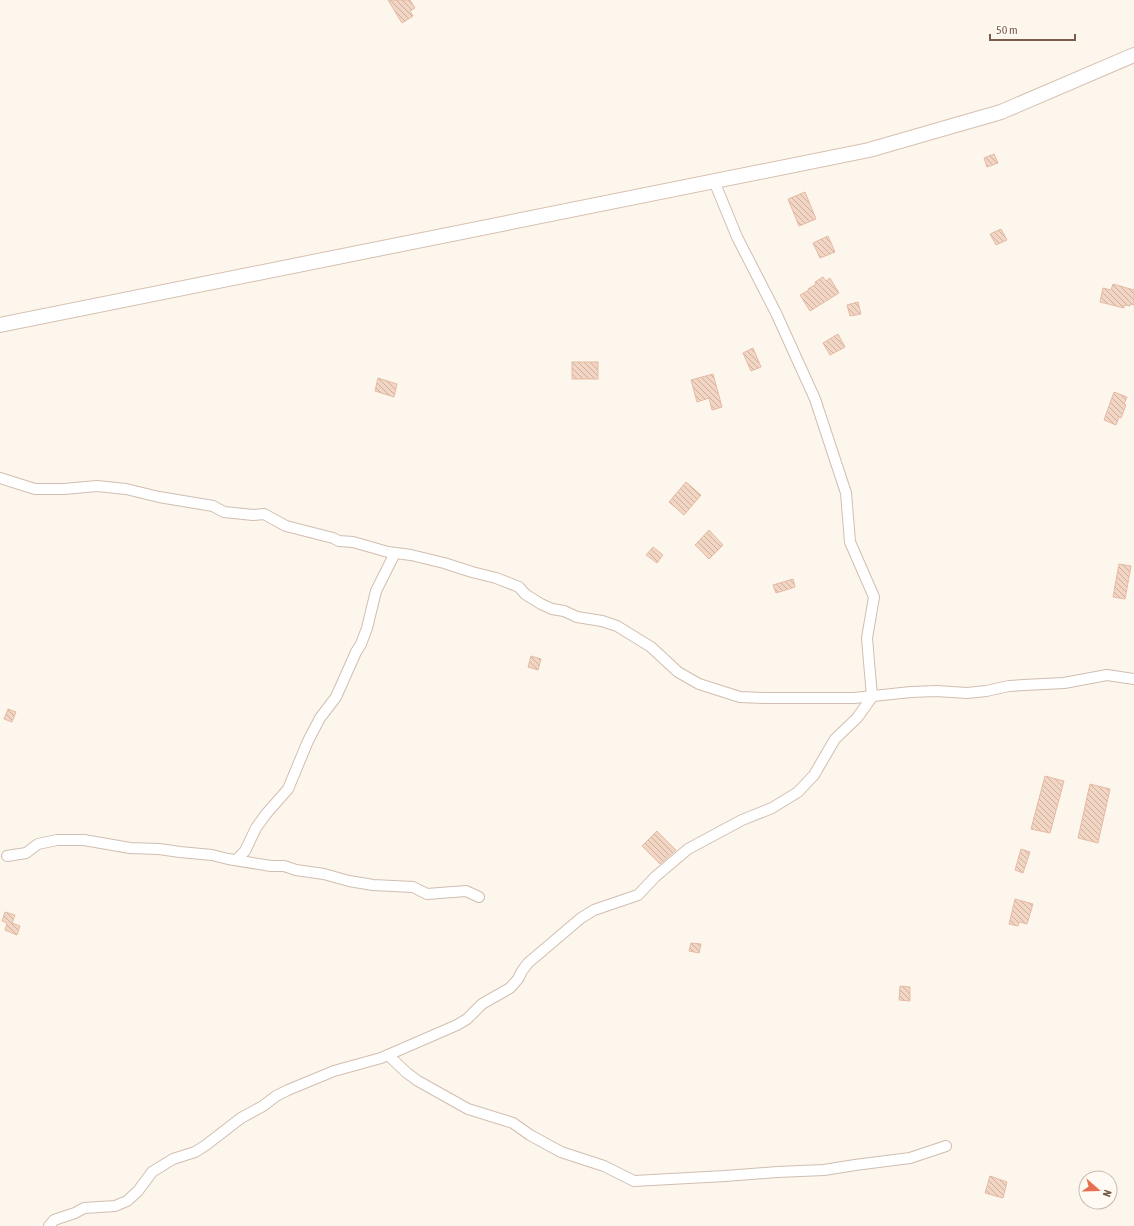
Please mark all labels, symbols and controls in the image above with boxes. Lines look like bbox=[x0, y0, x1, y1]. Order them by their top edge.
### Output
scale bar bbox=[990, 16, 1075, 42]
text: 50 m bbox=[996, 23, 1018, 37]
north arrow bbox=[1078, 1170, 1118, 1210]
text: N bbox=[1101, 1188, 1114, 1199]

